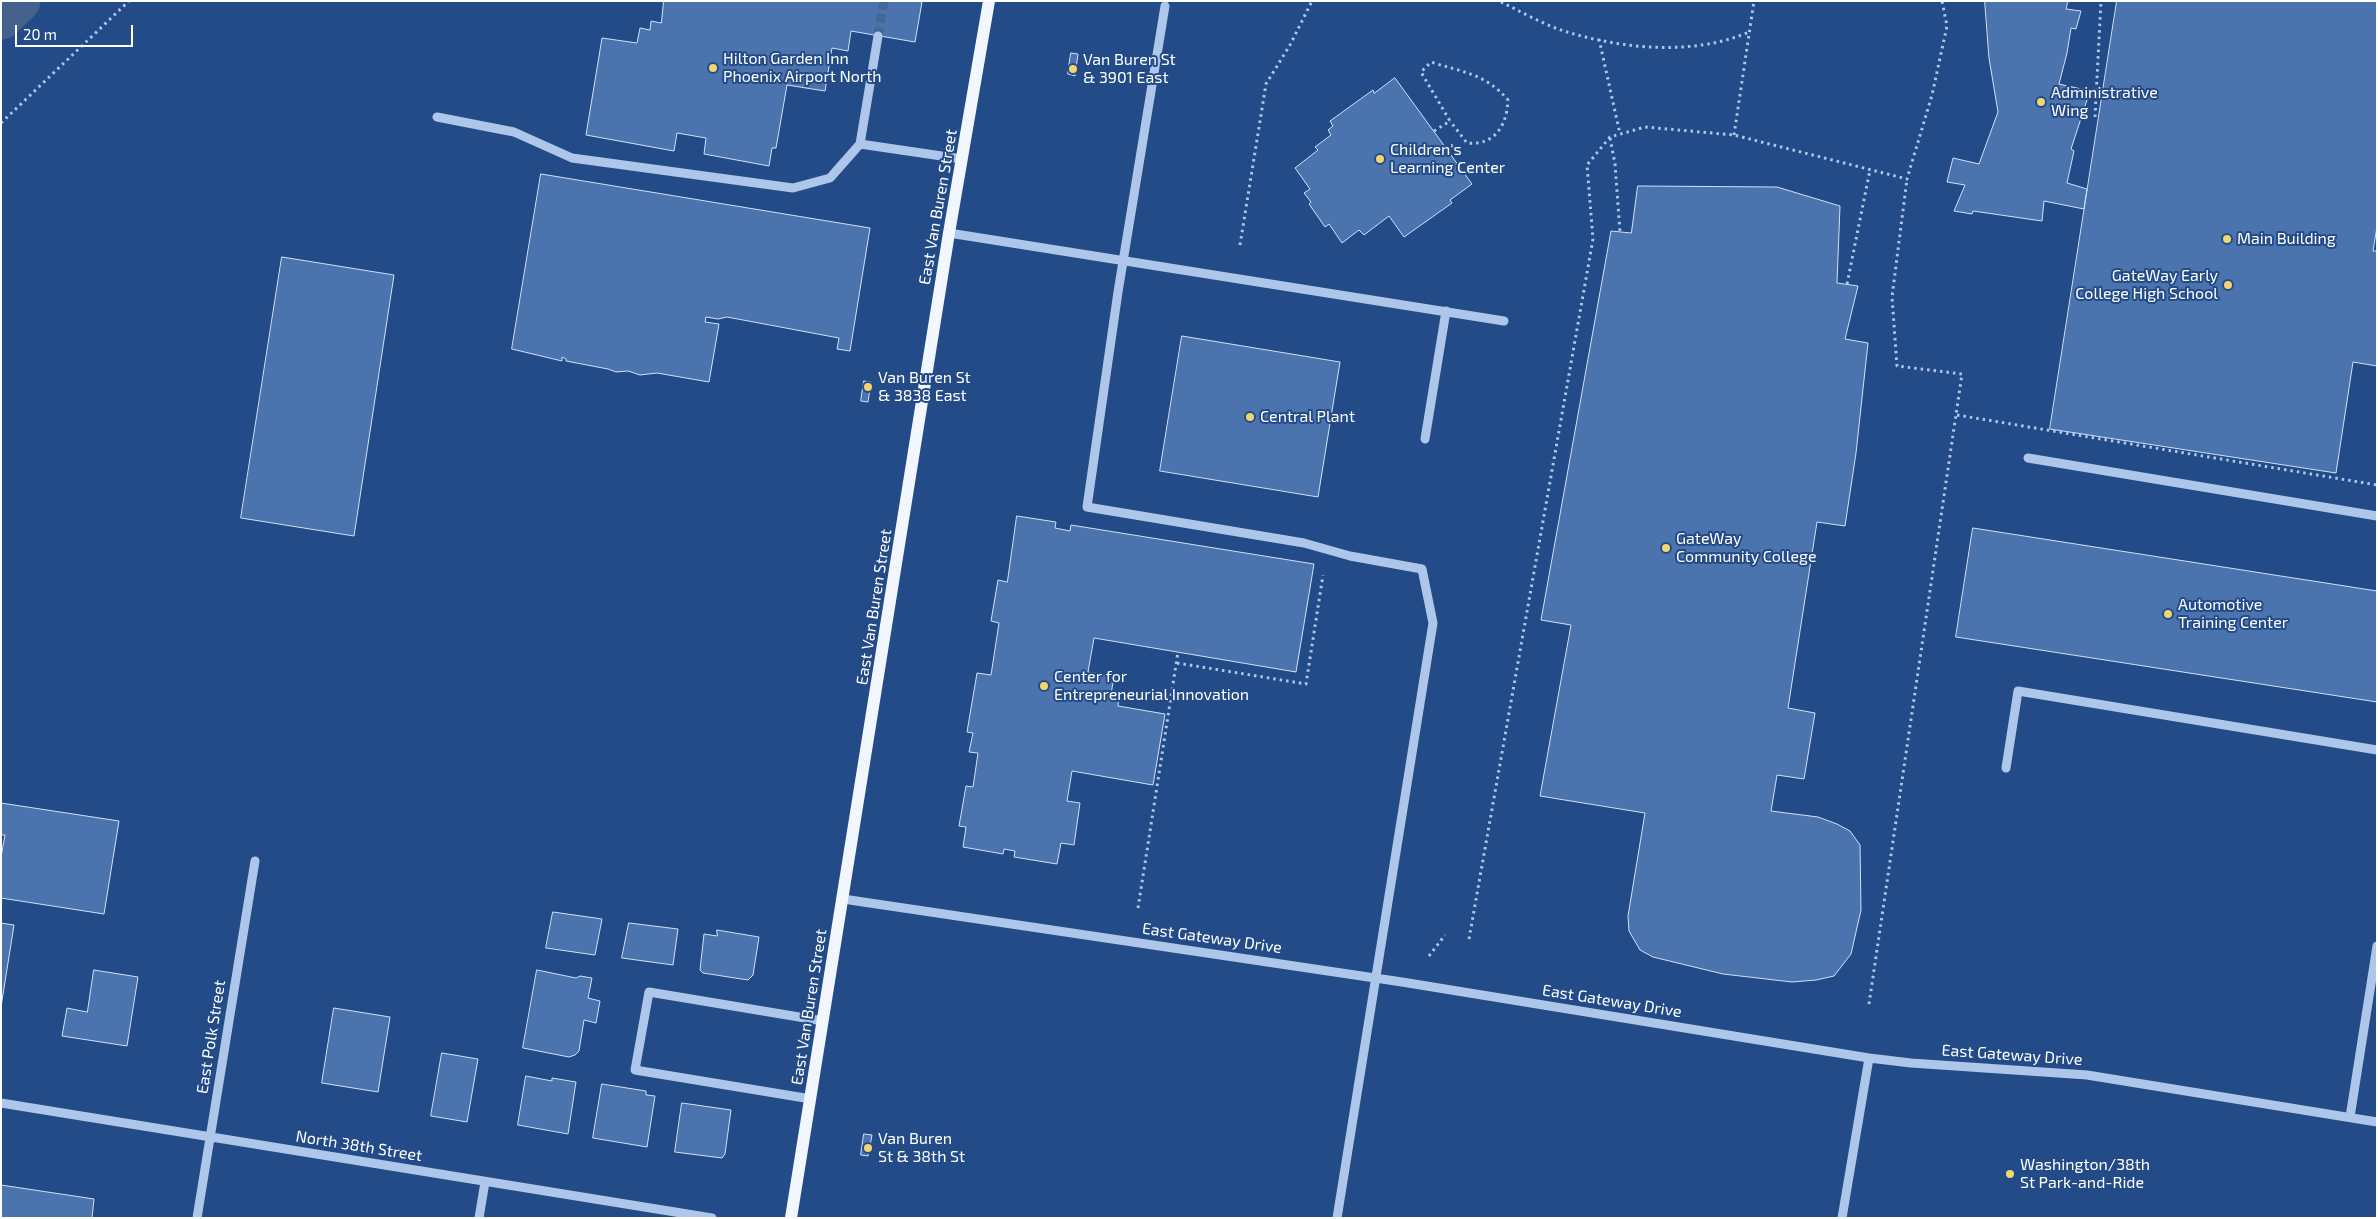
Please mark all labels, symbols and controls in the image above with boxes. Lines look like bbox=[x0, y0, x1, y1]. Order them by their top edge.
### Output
scale bar bbox=[18, 15, 135, 47]
text: 20 m bbox=[23, 25, 57, 43]
place label: Hilton Garden Inn Phoenix Airport North bbox=[723, 49, 882, 87]
place label: Van Buren St & 3901 East bbox=[1083, 50, 1176, 88]
marker: Hilton Garden Inn Phoenix Airport North bbox=[707, 62, 719, 74]
marker: Van Buren St & 3901 East bbox=[1067, 63, 1079, 75]
place label: Administrative Wing bbox=[2051, 83, 2158, 121]
marker: Administrative Wing bbox=[2035, 96, 2047, 108]
street label: East Van Buren Street bbox=[915, 128, 961, 286]
place label: Children's Learning Center bbox=[1390, 140, 1505, 178]
marker: Children's Learning Center bbox=[1374, 153, 1386, 165]
place label: Main Building bbox=[2237, 229, 2336, 249]
marker: Main Building bbox=[2221, 233, 2233, 245]
place label: GateWay Early College High School bbox=[2075, 266, 2218, 304]
marker: GateWay Early College High School bbox=[2222, 279, 2234, 291]
place label: Van Buren St & 3838 East bbox=[878, 368, 971, 406]
marker: Van Buren St & 3838 East bbox=[862, 381, 874, 393]
place label: Central Plant bbox=[1260, 407, 1355, 427]
marker: Central Plant bbox=[1244, 411, 1256, 423]
street label: East Van Buren Street bbox=[852, 528, 896, 686]
place label: GateWay Community College bbox=[1676, 529, 1817, 567]
marker: GateWay Community College bbox=[1660, 542, 1672, 554]
place label: Automotive Training Center bbox=[2178, 595, 2288, 633]
marker: Automotive Training Center bbox=[2162, 608, 2174, 620]
place label: Center for Entrepreneurial Innovation bbox=[1054, 667, 1249, 705]
marker: Center for Entrepreneurial Innovation bbox=[1038, 680, 1050, 692]
street label: East Gateway Drive bbox=[1141, 919, 1283, 957]
street label: East Van Buren Street bbox=[787, 928, 831, 1086]
street label: East Polk Street bbox=[193, 979, 229, 1095]
street label: East Gateway Drive bbox=[1541, 980, 1683, 1022]
street label: East Gateway Drive bbox=[1941, 1041, 2083, 1069]
street label: North 38th Street bbox=[294, 1127, 424, 1165]
place label: Van Buren St & 38th St bbox=[878, 1129, 965, 1167]
marker: Van Buren St & 38th St bbox=[862, 1142, 874, 1154]
place label: Washington/38th St Park-and-Ride bbox=[2020, 1155, 2150, 1193]
marker: Washington/38th St Park-and-Ride bbox=[2004, 1168, 2016, 1180]

